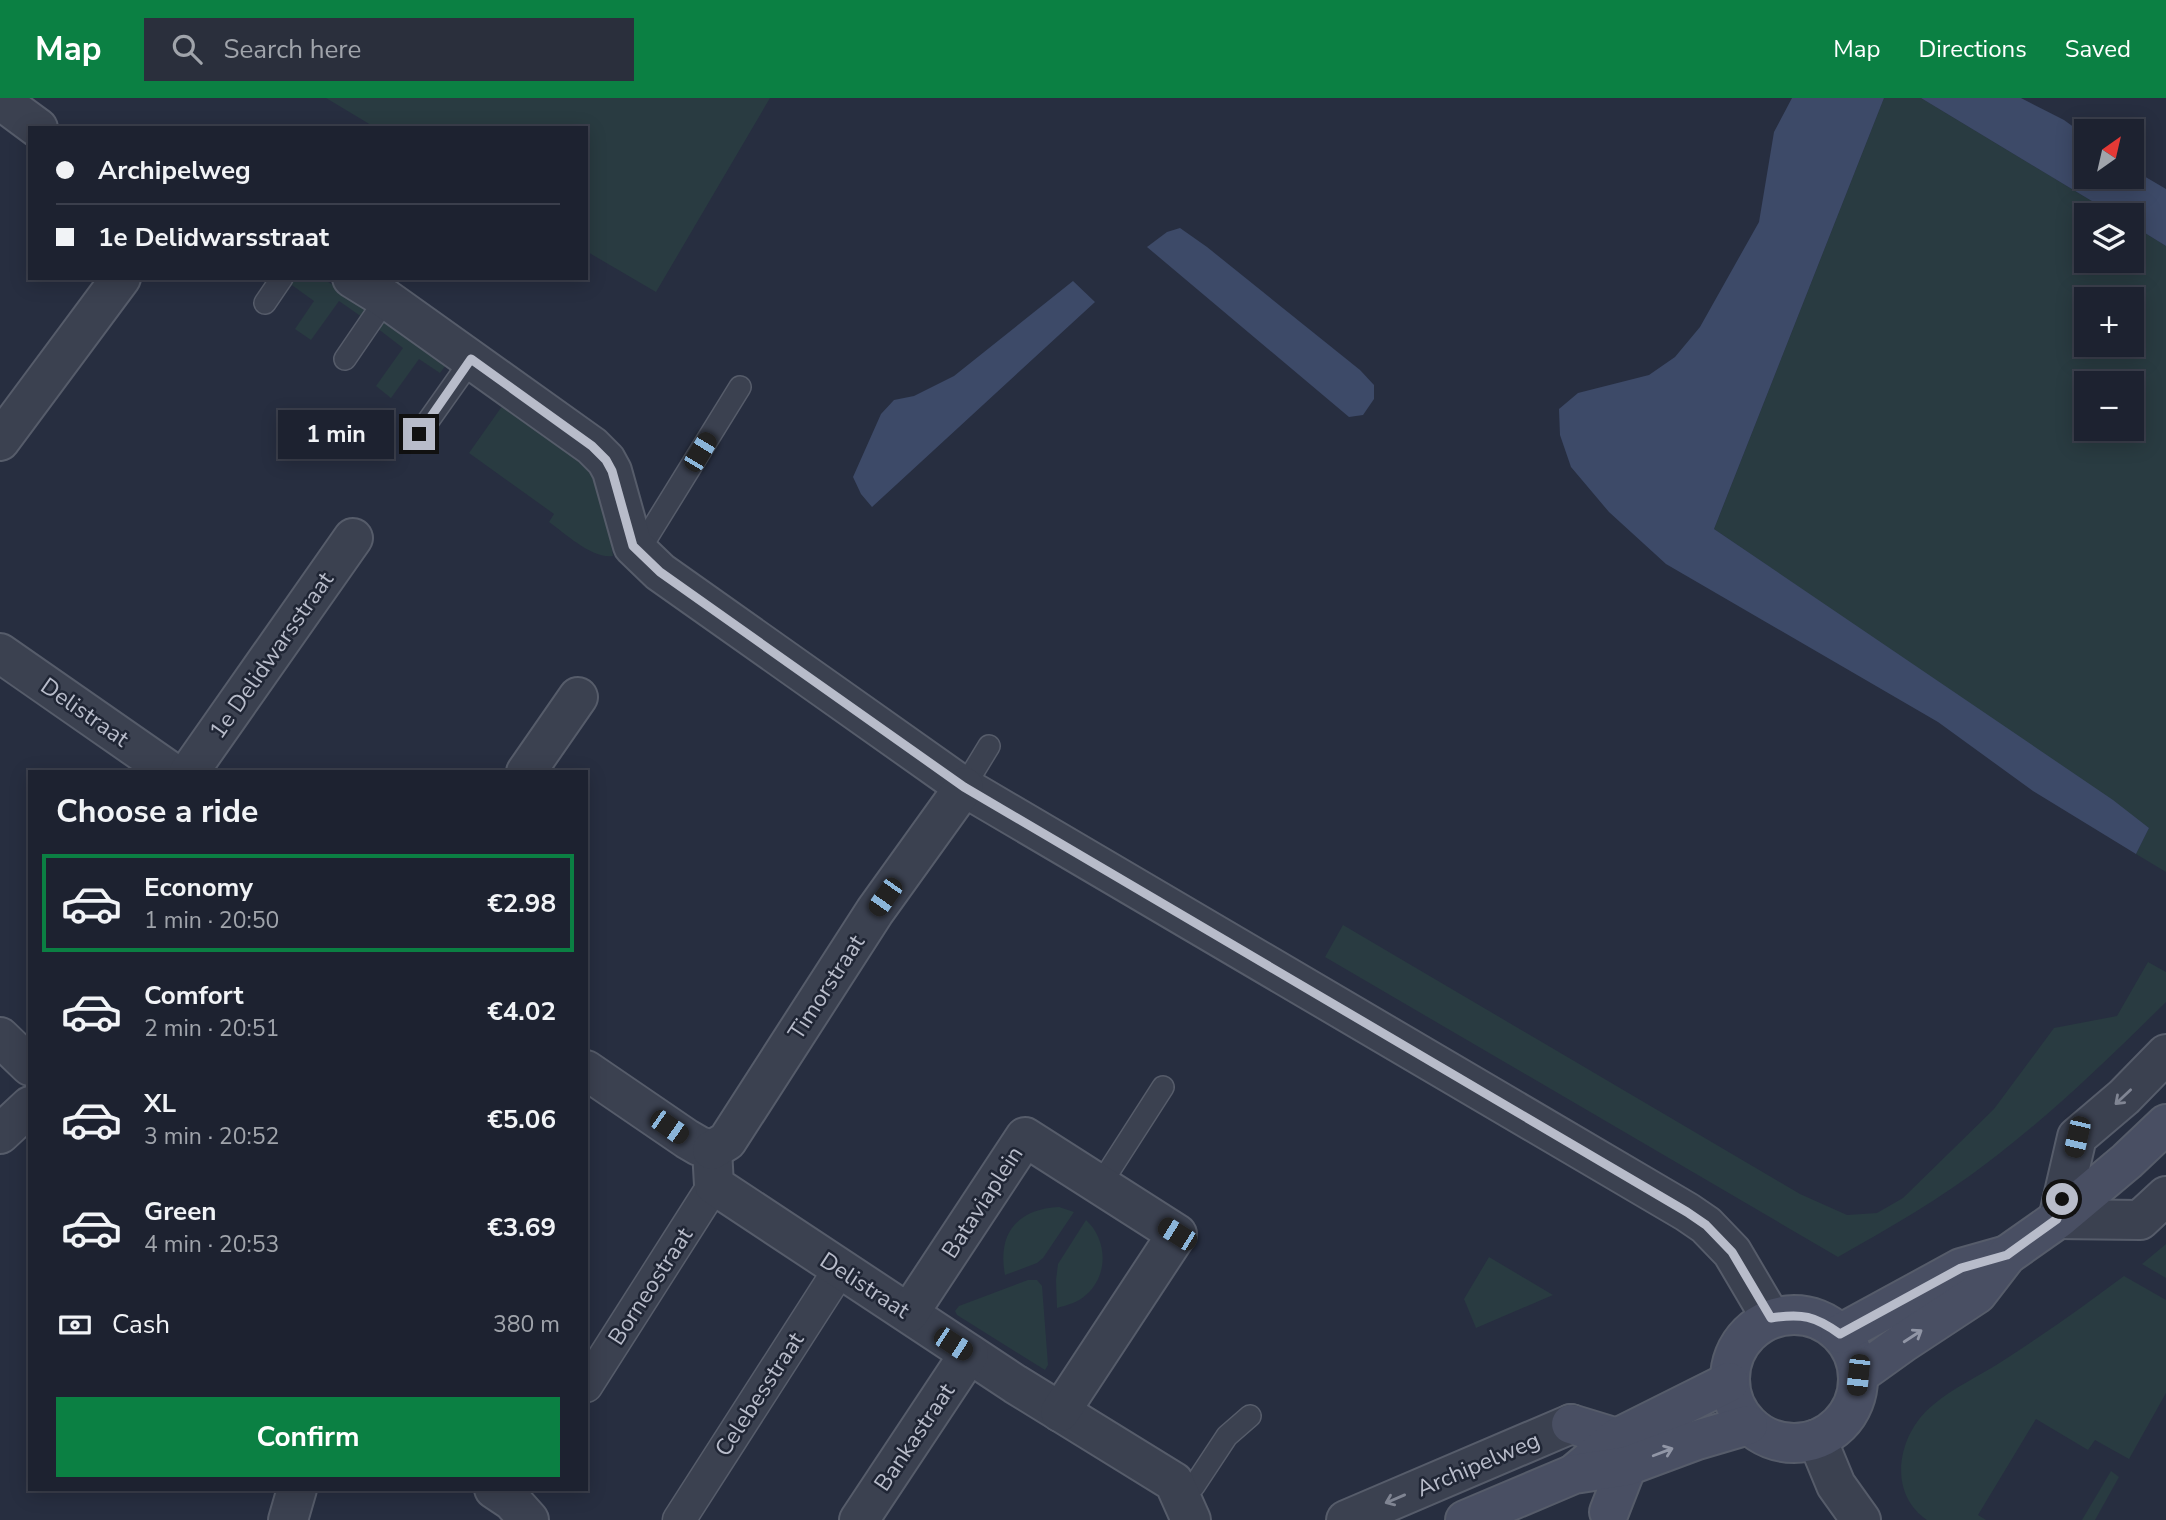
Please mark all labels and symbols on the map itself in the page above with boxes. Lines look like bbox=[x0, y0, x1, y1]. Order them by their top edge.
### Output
north arrow bbox=[2074, 119, 2144, 189]
callout: 1 min bbox=[279, 410, 394, 458]
route end bbox=[403, 418, 435, 450]
car bbox=[681, 429, 720, 475]
street label: 1e Delidwarsstraat bbox=[202, 565, 341, 745]
street label: Delistraat bbox=[34, 671, 136, 755]
car bbox=[865, 874, 906, 920]
street label: Timorstraat bbox=[781, 928, 872, 1046]
one-way arrow bbox=[2114, 1089, 2132, 1105]
car bbox=[646, 1106, 693, 1148]
car bbox=[2063, 1114, 2092, 1160]
street label: Bataviaplein bbox=[935, 1140, 1030, 1264]
route start bbox=[2046, 1183, 2078, 1215]
car bbox=[1154, 1214, 1201, 1254]
street label: Borneostraat bbox=[601, 1221, 700, 1351]
street label: Delistraat bbox=[814, 1245, 916, 1326]
car bbox=[930, 1324, 977, 1364]
street label: Celebesstraat bbox=[708, 1325, 812, 1462]
one-way arrow bbox=[1903, 1328, 1923, 1342]
car bbox=[1846, 1353, 1871, 1397]
street label: Bankastraat bbox=[867, 1376, 962, 1497]
street label: Archipelweg bbox=[1412, 1425, 1545, 1504]
one-way arrow bbox=[1652, 1445, 1674, 1458]
one-way arrow bbox=[1385, 1493, 1406, 1506]

